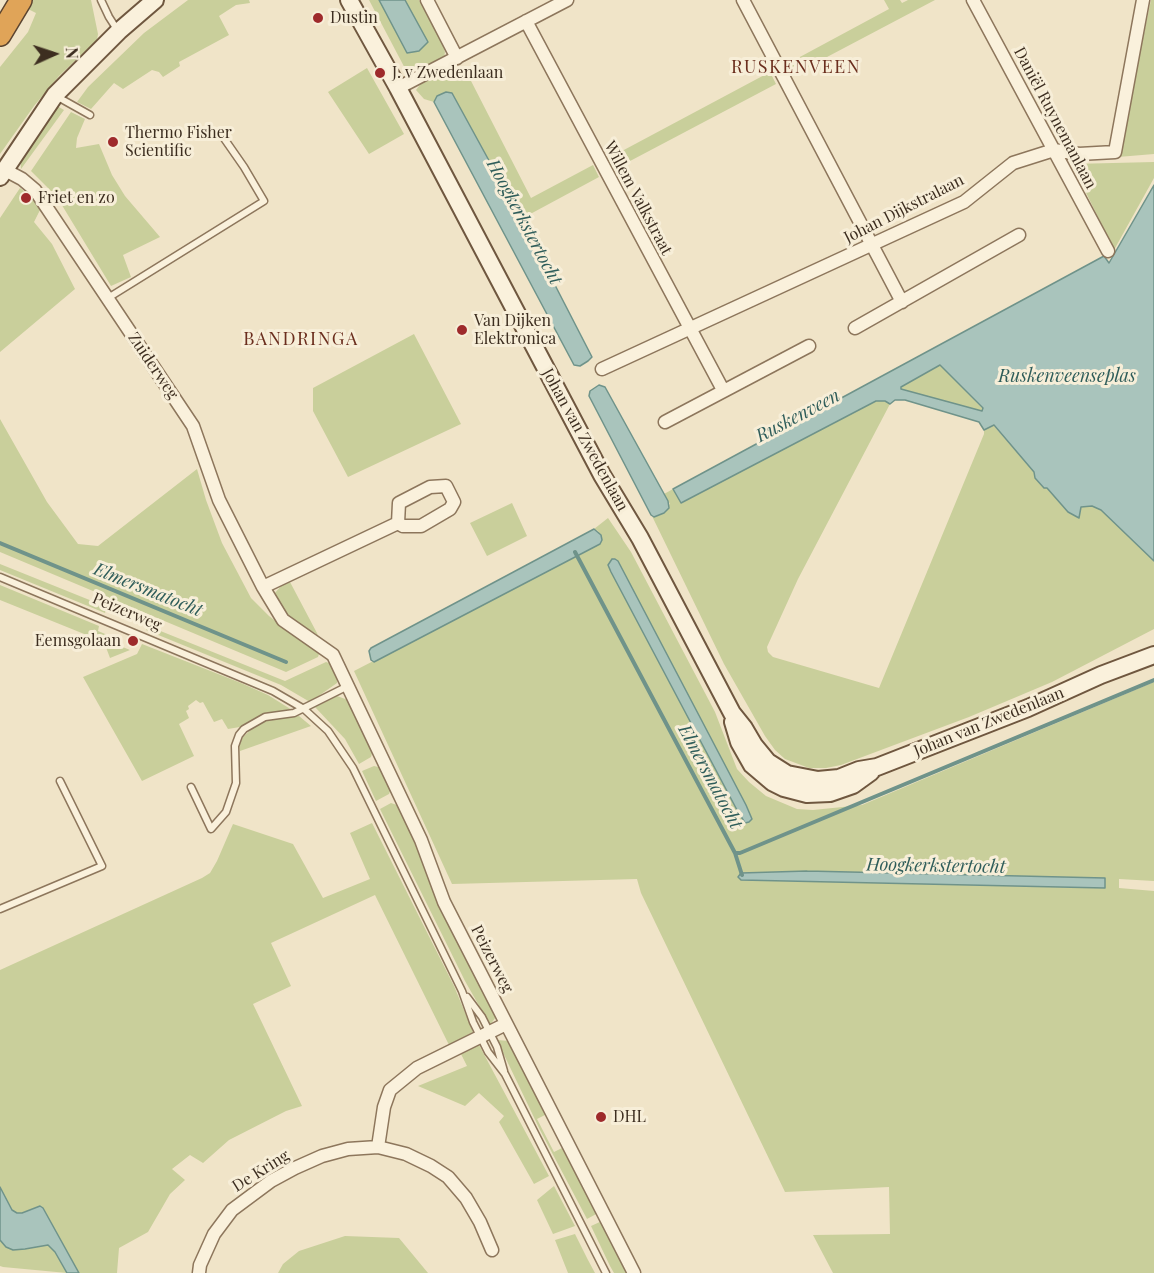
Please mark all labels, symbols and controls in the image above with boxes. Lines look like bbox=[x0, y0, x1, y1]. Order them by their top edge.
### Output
place label: Dustin bbox=[330, 8, 378, 28]
marker: Dustin bbox=[311, 11, 325, 25]
north arrow bbox=[24, 24, 84, 84]
street label: Daniël Ruynemanlaan bbox=[1010, 44, 1100, 192]
text: N bbox=[62, 47, 83, 59]
district label: RUSKENVEEN bbox=[731, 56, 861, 78]
place label: J. v Zwedenlaan bbox=[392, 63, 503, 83]
marker: J. v Zwedenlaan bbox=[373, 66, 387, 80]
place label: Thermo Fisher Scientific bbox=[125, 123, 232, 161]
marker: Thermo Fisher Scientific bbox=[106, 135, 120, 149]
street label: Willem Valkstraat bbox=[600, 138, 676, 258]
water label: Hoogkerkstertocht bbox=[482, 155, 566, 289]
street label: Johan Dijkstralaan bbox=[841, 171, 967, 247]
place label: Friet en zo bbox=[38, 188, 115, 208]
marker: Friet en zo bbox=[19, 191, 33, 205]
place label: Van Dijken Elektronica bbox=[474, 311, 556, 349]
marker: Van Dijken Elektronica bbox=[455, 323, 469, 337]
district label: BANDRINGA bbox=[243, 328, 359, 350]
street label: Zuiderweg bbox=[124, 329, 182, 403]
street label: Johan van Zwedenlaan bbox=[538, 365, 632, 515]
water label: Ruskenveenseplas bbox=[998, 365, 1136, 387]
water label: Ruskenveen bbox=[752, 385, 844, 447]
water label: Elmersmatocht bbox=[91, 558, 205, 622]
street label: Peizerweg bbox=[89, 589, 165, 635]
place label: Eemsgolaan bbox=[35, 631, 121, 651]
marker: Eemsgolaan bbox=[126, 634, 140, 648]
street label: Johan van Zwedenlaan bbox=[911, 683, 1067, 761]
water label: Elmersmatocht bbox=[673, 721, 747, 833]
water label: Hoogkerkstertocht bbox=[866, 854, 1006, 878]
street label: Peizerweg bbox=[467, 922, 517, 996]
place label: DHL bbox=[613, 1107, 646, 1127]
marker: DHL bbox=[594, 1110, 608, 1124]
street label: De Kring bbox=[229, 1146, 293, 1196]

